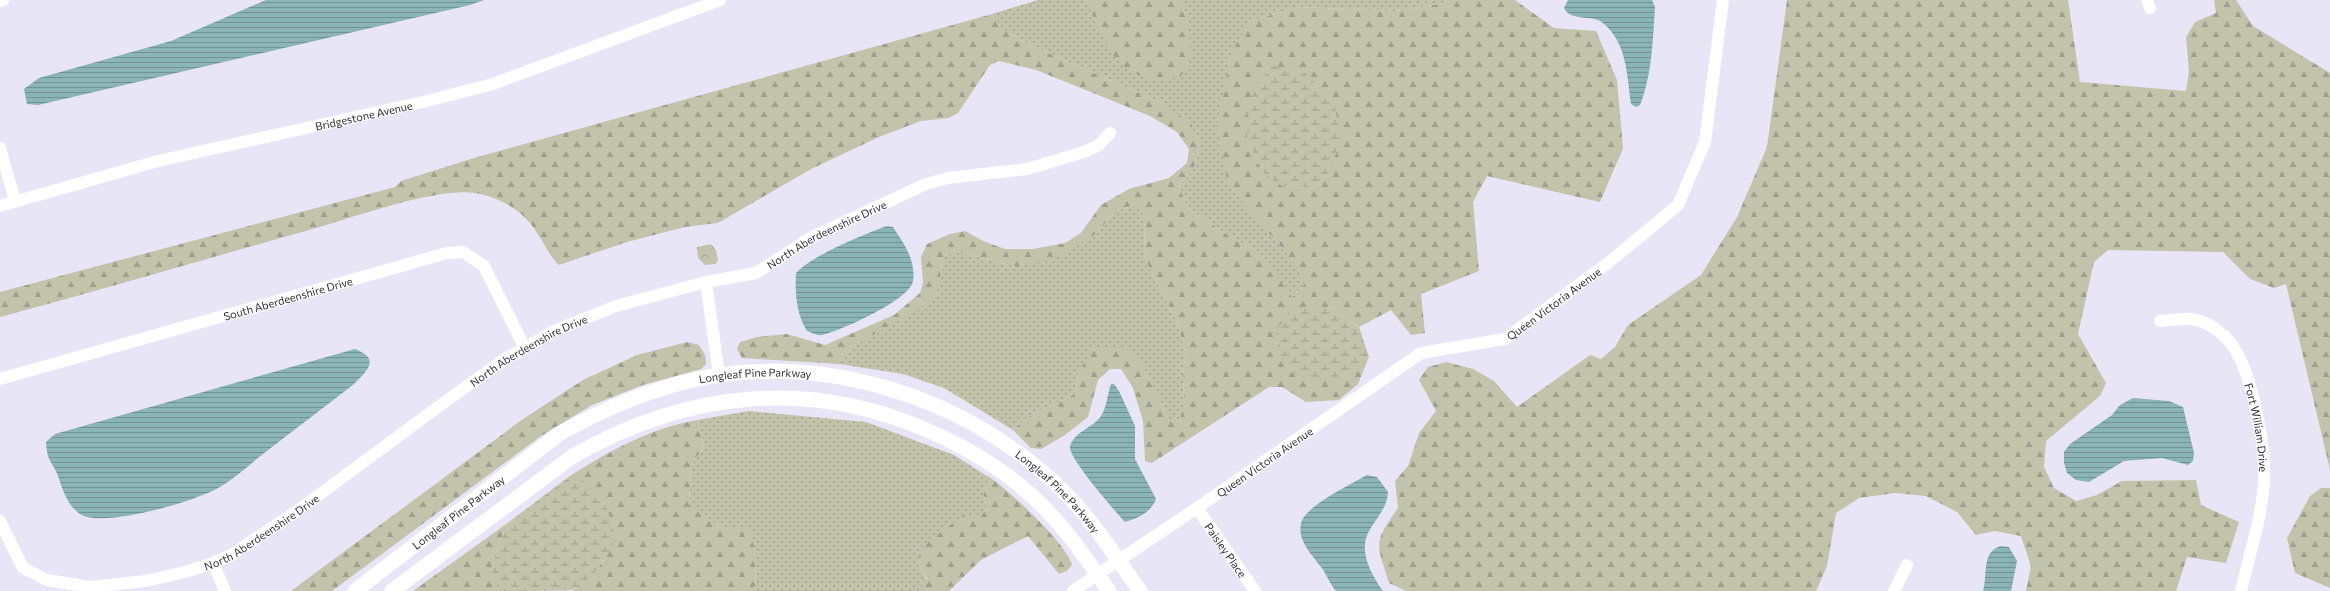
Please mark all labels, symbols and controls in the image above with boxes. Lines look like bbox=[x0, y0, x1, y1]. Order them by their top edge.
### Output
street label: Bridgestone Avenue bbox=[314, 98, 414, 132]
street label: North Aberdeenshire Drive bbox=[764, 197, 888, 271]
street label: Queen Victoria Avenue bbox=[1504, 264, 1603, 342]
street label: South Aberdeenshire Drive bbox=[222, 273, 354, 322]
street label: North Aberdeenshire Drive bbox=[467, 312, 589, 389]
street label: Longleaf Pine Parkway bbox=[698, 365, 812, 385]
street label: Fort William Drive bbox=[2243, 381, 2271, 472]
street label: Queen Victoria Avenue bbox=[1214, 424, 1315, 499]
street label: Longleaf Pine Parkway bbox=[1013, 447, 1103, 535]
street label: Longleaf Pine Parkway bbox=[409, 472, 507, 551]
street label: North Aberdeenshire Drive bbox=[202, 491, 321, 572]
street label: Paisley Place bbox=[1203, 520, 1250, 580]

